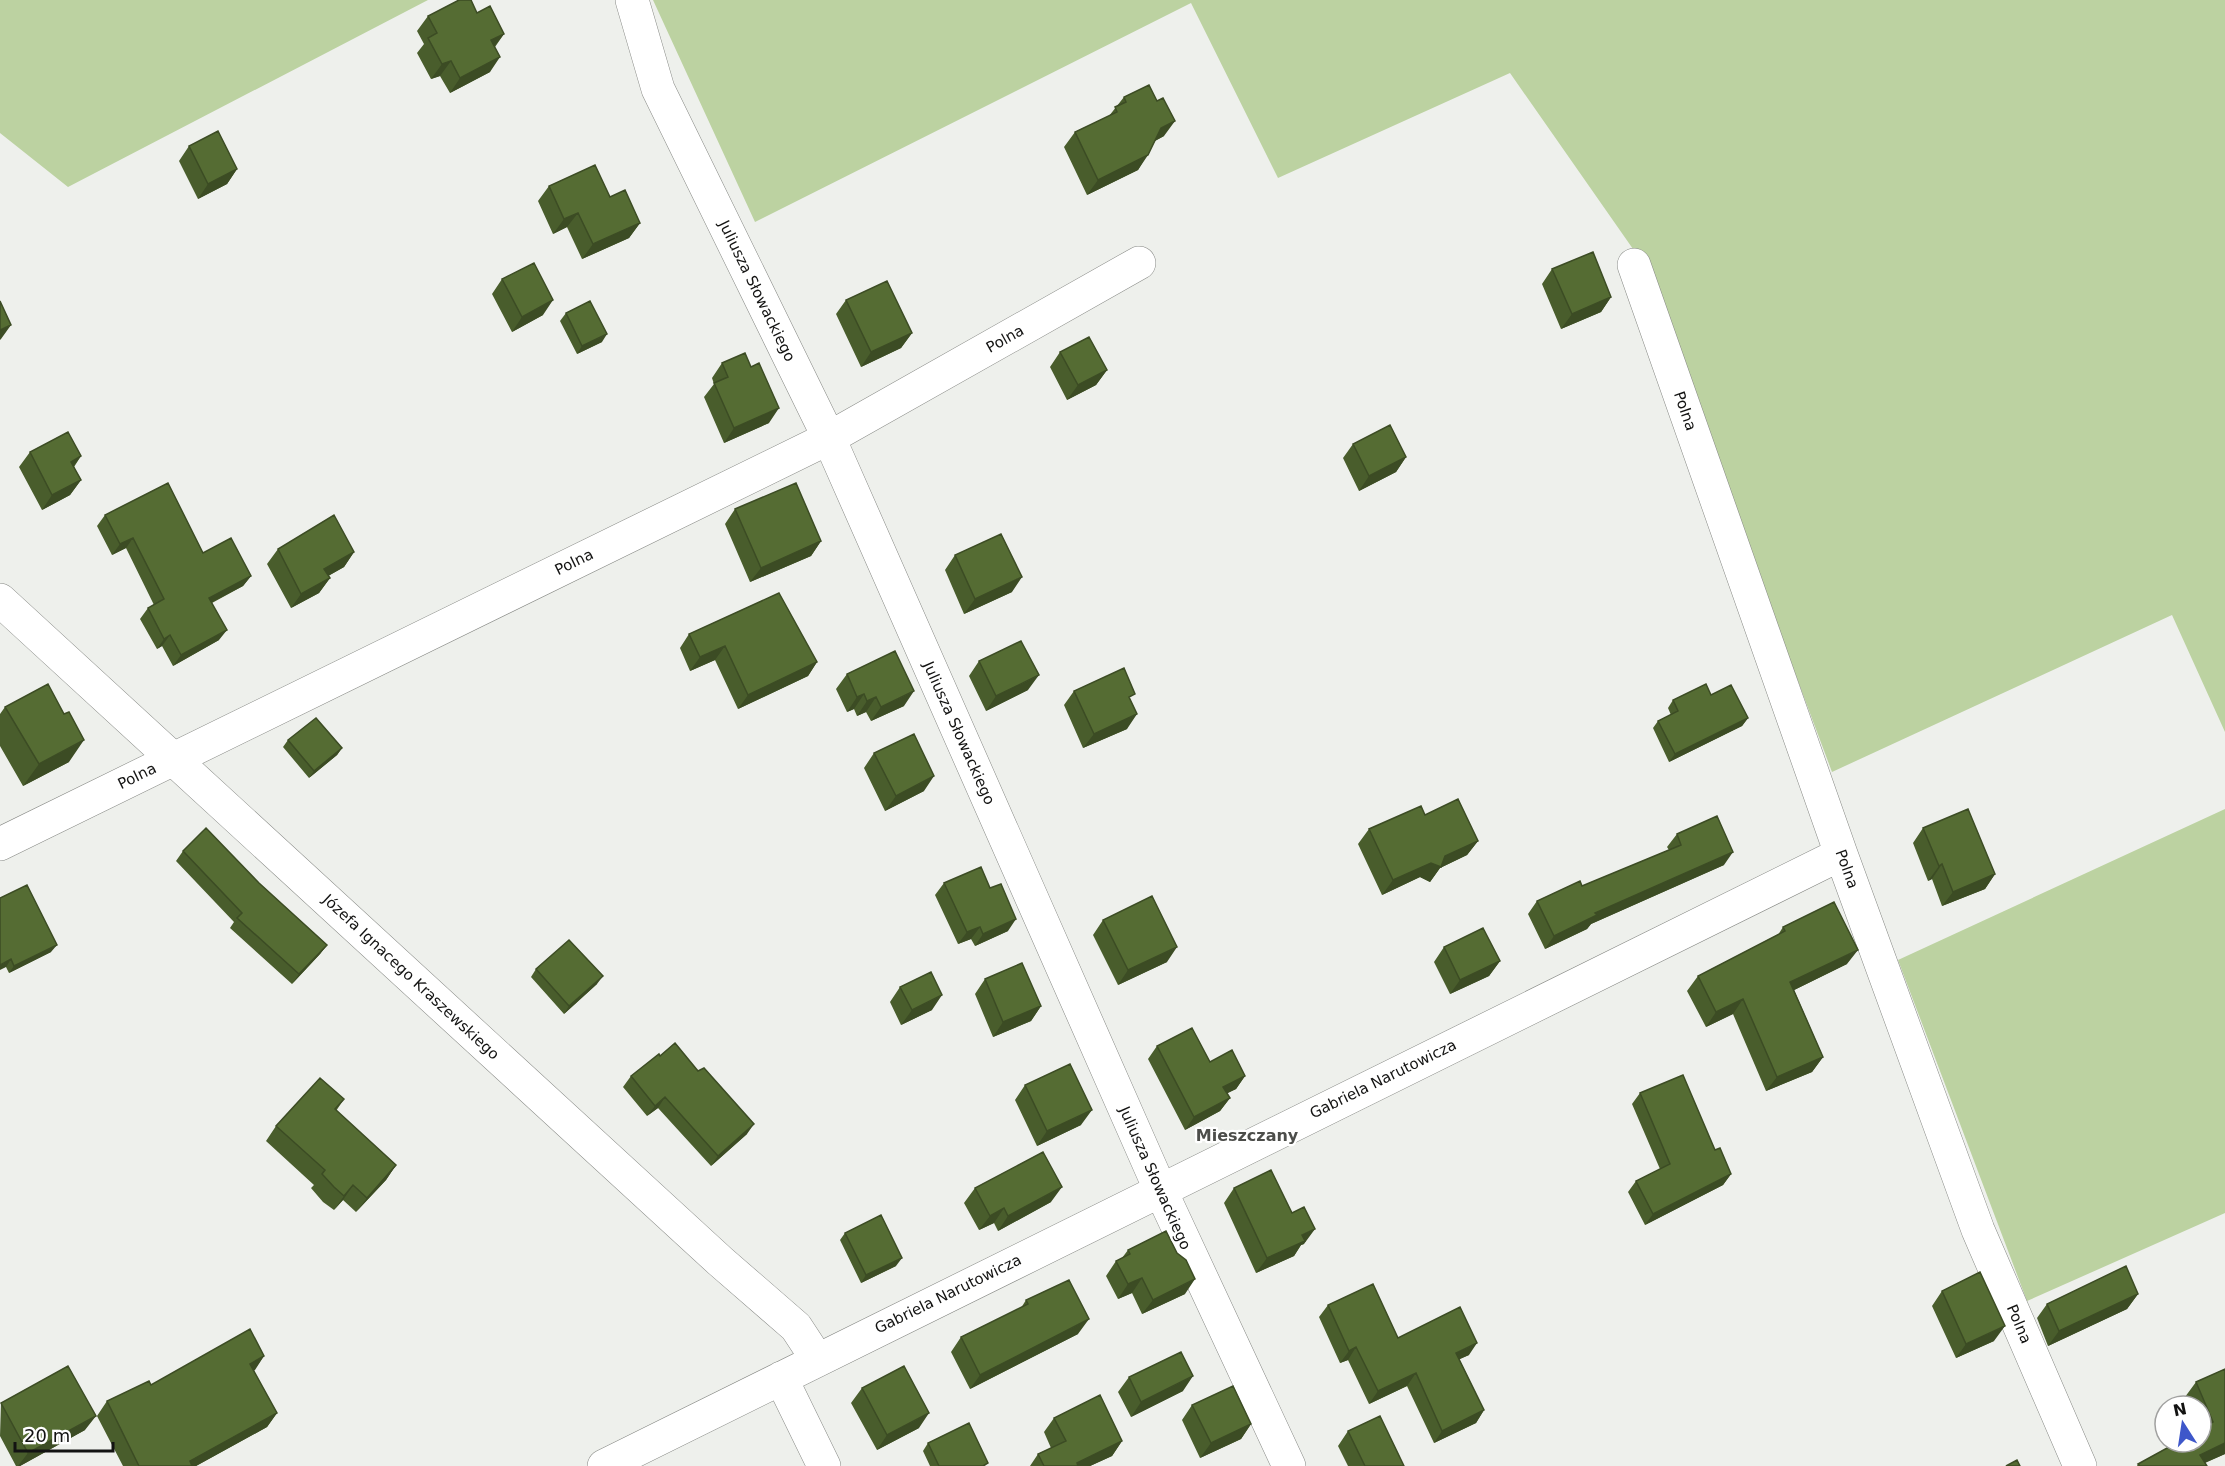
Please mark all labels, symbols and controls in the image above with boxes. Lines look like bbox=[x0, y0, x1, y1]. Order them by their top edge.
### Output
street label: Juliusza Słowackiego bbox=[715, 217, 799, 365]
street label: Polna bbox=[983, 321, 1027, 357]
street label: Polna bbox=[1670, 389, 1700, 433]
street label: Polna bbox=[552, 545, 596, 579]
street label: Juliusza Słowackiego bbox=[919, 658, 999, 807]
street label: Polna bbox=[115, 759, 159, 793]
street label: Polna bbox=[1832, 847, 1862, 891]
street label: Józefa Ignacego Kraszewskiego bbox=[318, 890, 503, 1064]
street label: Gabriela Narutowicza bbox=[1307, 1036, 1459, 1122]
street label: Juliusza Słowackiego bbox=[1115, 1103, 1195, 1252]
district label: Mieszczany bbox=[1196, 1126, 1299, 1145]
street label: Gabriela Narutowicza bbox=[872, 1251, 1024, 1337]
street label: Polna bbox=[2003, 1302, 2035, 1346]
north arrow bbox=[2153, 1394, 2213, 1454]
text: N bbox=[2171, 1399, 2189, 1421]
scale bar bbox=[15, 1415, 112, 1453]
text: 20 m bbox=[24, 1425, 70, 1446]

